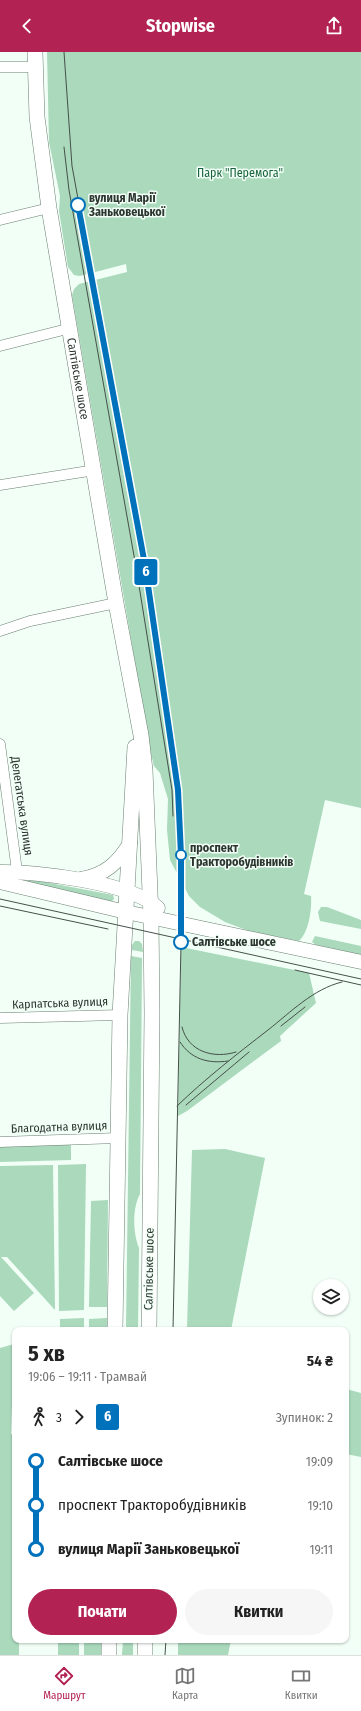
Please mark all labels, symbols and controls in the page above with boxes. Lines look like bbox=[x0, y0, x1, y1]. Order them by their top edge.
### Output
icon: back bbox=[16, 15, 38, 37]
text: Stopwise bbox=[146, 15, 215, 37]
icon: share bbox=[323, 15, 345, 37]
park label: Парк "Перемога" bbox=[197, 166, 283, 180]
place label: вулиця Марії Заньковецької bbox=[88, 191, 166, 219]
marker: вулиця Марії Заньковецької bbox=[70, 197, 86, 213]
street label: Салтівське шосе bbox=[64, 337, 92, 421]
line badge: 6 bbox=[133, 559, 159, 585]
text: 6 bbox=[142, 563, 150, 580]
street label: Делегатська вулиця bbox=[8, 755, 36, 856]
place label: проспект Тракторобудівників bbox=[190, 841, 293, 869]
marker: проспект Тракторобудівників bbox=[175, 849, 187, 861]
marker: Салтівське шосе bbox=[173, 934, 189, 950]
place label: Салтівське шосе bbox=[192, 935, 276, 949]
street label: Карпатська вулиця bbox=[12, 994, 108, 1012]
street label: Благодатна вулиця bbox=[11, 1118, 107, 1136]
street label: Салтівське шосе bbox=[141, 1228, 157, 1310]
map controls bbox=[313, 1279, 349, 1315]
button: layers bbox=[313, 1279, 349, 1315]
text: 5 хв bbox=[28, 1340, 65, 1367]
text: 54 ₴ bbox=[307, 1352, 333, 1370]
text: 19:06 – 19:11 · Трамвай bbox=[28, 1369, 147, 1384]
icon: walk bbox=[28, 1406, 50, 1428]
icon: forward bbox=[68, 1406, 90, 1428]
text: 6 bbox=[104, 1408, 111, 1425]
text: 3 bbox=[56, 1410, 62, 1425]
text: Зупинок: 2 bbox=[276, 1410, 333, 1425]
text: Салтівське шосе bbox=[58, 1452, 163, 1470]
text: 19:09 bbox=[306, 1454, 333, 1469]
text: проспект Тракторобудівників bbox=[58, 1496, 246, 1514]
text: 19:10 bbox=[308, 1498, 333, 1513]
text: вулиця Марії Заньковецької bbox=[58, 1540, 239, 1558]
text: 19:11 bbox=[309, 1542, 333, 1557]
button: Почати bbox=[28, 1589, 177, 1635]
button: Квитки bbox=[185, 1589, 333, 1635]
tab: Маршрут bbox=[43, 1665, 85, 1702]
tab: Карта bbox=[172, 1665, 198, 1702]
tab: Квитки bbox=[285, 1665, 318, 1702]

